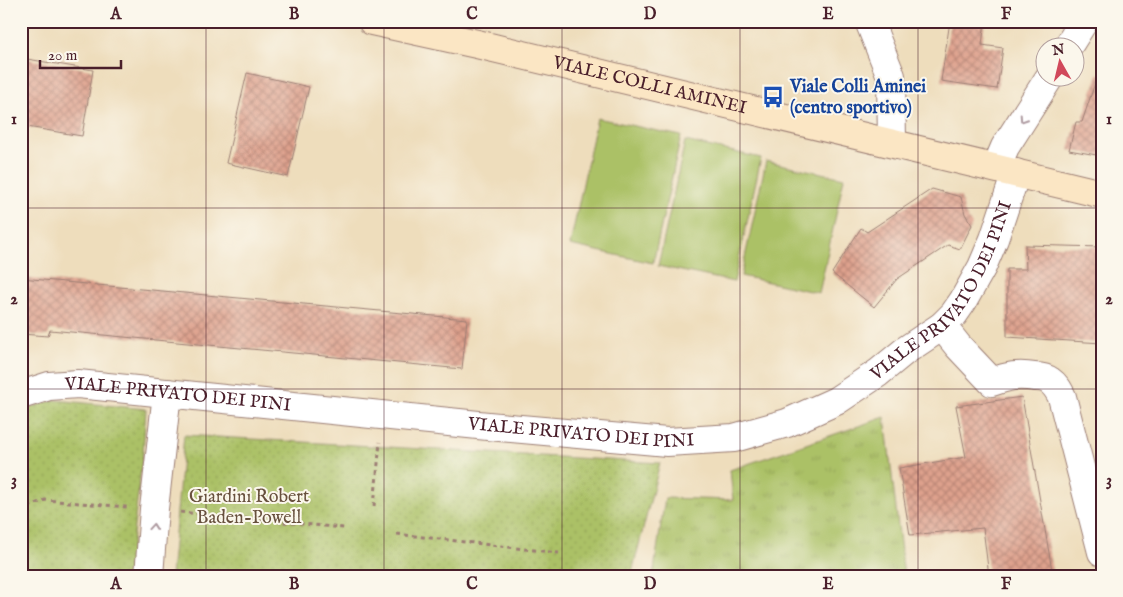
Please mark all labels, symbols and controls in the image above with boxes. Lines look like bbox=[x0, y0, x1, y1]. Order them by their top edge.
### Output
text: A bbox=[110, 5, 123, 25]
text: B bbox=[289, 5, 300, 25]
text: C bbox=[466, 5, 478, 25]
text: D bbox=[644, 5, 657, 25]
text: E bbox=[822, 5, 834, 25]
text: F bbox=[1001, 5, 1012, 25]
scale bar bbox=[40, 38, 121, 70]
north arrow bbox=[1036, 38, 1086, 88]
text: N bbox=[1050, 40, 1066, 60]
text: 20 m bbox=[48, 46, 78, 65]
street label: VIALE COLLI AMINEI bbox=[549, 51, 749, 120]
place label: Viale Colli Aminei (centro sportivo) bbox=[789, 76, 926, 120]
bus stop icon: Viale Colli Aminei (centro sportivo) bbox=[760, 84, 786, 110]
text: 1 bbox=[11, 110, 17, 130]
text: 1 bbox=[1106, 110, 1112, 130]
one-way arrow bbox=[1019, 113, 1029, 122]
street label: VIALE PRIVATO DEI PINI bbox=[866, 198, 1017, 387]
text: 2 bbox=[10, 290, 18, 310]
text: 2 bbox=[1105, 290, 1113, 310]
street label: VIALE PRIVATO DEI PINI bbox=[63, 372, 292, 417]
street label: VIALE PRIVATO DEI PINI bbox=[466, 412, 695, 454]
text: 3 bbox=[11, 471, 17, 491]
text: 3 bbox=[1106, 471, 1112, 491]
park label: Giardini Robert Baden-Powell bbox=[189, 486, 309, 530]
one-way arrow bbox=[147, 523, 158, 531]
text: A bbox=[110, 575, 123, 595]
text: B bbox=[289, 575, 300, 595]
text: C bbox=[466, 575, 478, 595]
text: D bbox=[644, 575, 657, 595]
text: E bbox=[822, 575, 834, 595]
text: F bbox=[1001, 575, 1012, 595]

